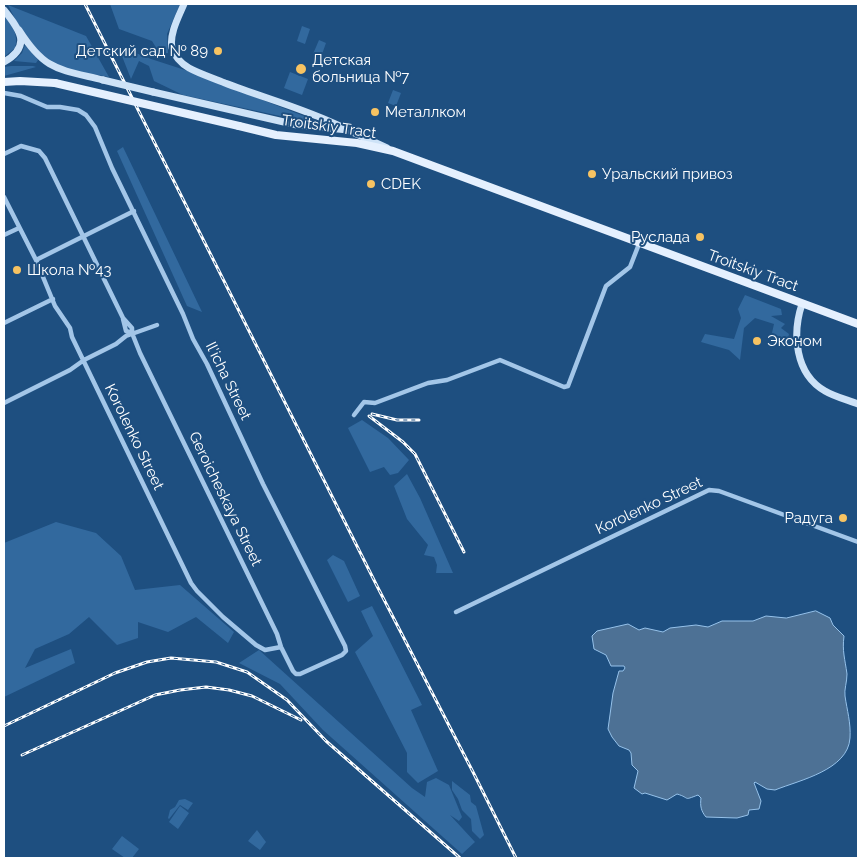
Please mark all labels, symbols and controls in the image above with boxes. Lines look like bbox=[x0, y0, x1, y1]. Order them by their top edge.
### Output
place label: Детский сад № 89 bbox=[76, 42, 208, 60]
marker: Детский сад № 89 bbox=[212, 45, 224, 57]
place label: Детская больница №7 bbox=[312, 51, 409, 86]
marker: Детская больница №7 bbox=[294, 62, 308, 76]
place label: Металлком bbox=[385, 103, 466, 121]
marker: Металлком bbox=[369, 106, 381, 118]
street label: Troitskiy Tract bbox=[281, 111, 377, 143]
place label: Уральский привоз bbox=[602, 165, 733, 183]
marker: Уральский привоз bbox=[586, 168, 598, 180]
place label: CDEK bbox=[381, 175, 421, 193]
marker: CDEK bbox=[365, 178, 377, 190]
place label: Руслада bbox=[631, 228, 690, 246]
marker: Руслада bbox=[694, 231, 706, 243]
street label: Troitskiy Tract bbox=[705, 246, 801, 296]
place label: Школа №43 bbox=[27, 261, 111, 279]
marker: Школа №43 bbox=[11, 264, 23, 276]
place label: Эконом bbox=[767, 332, 822, 350]
marker: Эконом bbox=[751, 335, 763, 347]
street label: Il'icha Street bbox=[201, 339, 255, 423]
street label: Korolenko Street bbox=[101, 381, 167, 493]
street label: Geroicheskaya Street bbox=[185, 429, 265, 569]
street label: Korolenko Street bbox=[593, 473, 705, 539]
place label: Радуга bbox=[785, 509, 833, 527]
marker: Радуга bbox=[837, 512, 849, 524]

